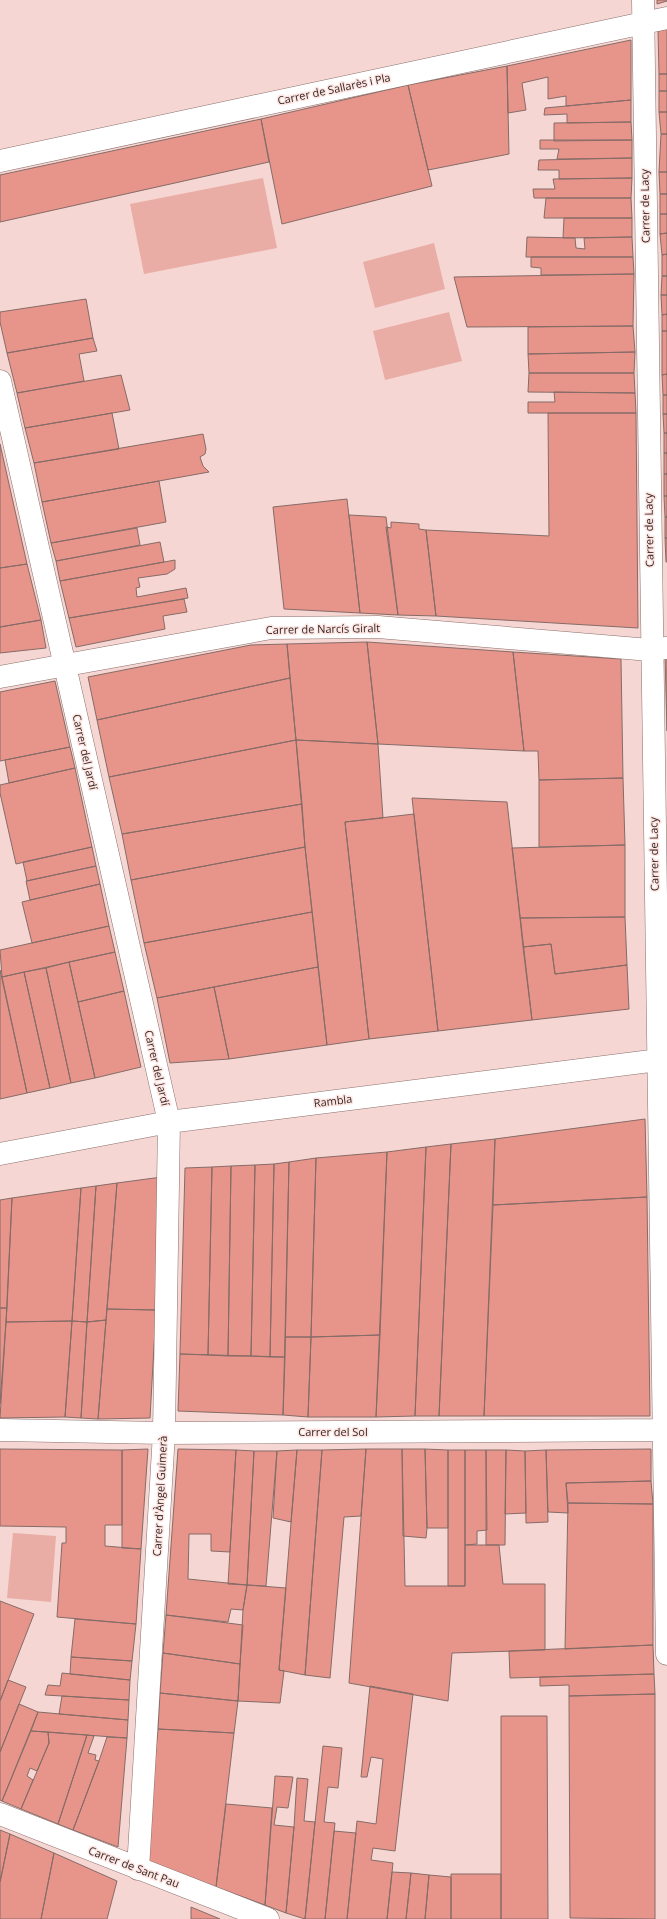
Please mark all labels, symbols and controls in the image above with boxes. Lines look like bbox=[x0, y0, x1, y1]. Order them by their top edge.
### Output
street label: Carrer de Sallarès i Pla bbox=[276, 69, 392, 108]
street label: Carrer de Lacy bbox=[636, 168, 653, 243]
street label: Carrer de Lacy bbox=[640, 492, 657, 567]
street label: Carrer de Narcís Giralt bbox=[266, 620, 380, 637]
street label: Carrer del Jardí bbox=[69, 713, 102, 791]
street label: Carrer de Lacy bbox=[645, 816, 662, 891]
street label: Carrer del Jardí bbox=[141, 1029, 174, 1107]
street label: Rambla bbox=[313, 1091, 353, 1110]
street label: Carrer del Sol bbox=[298, 1424, 368, 1439]
street label: Carrer d'Àngel Guimerà bbox=[149, 1435, 170, 1557]
street label: Carrer de Sant Pau bbox=[86, 1842, 182, 1891]

